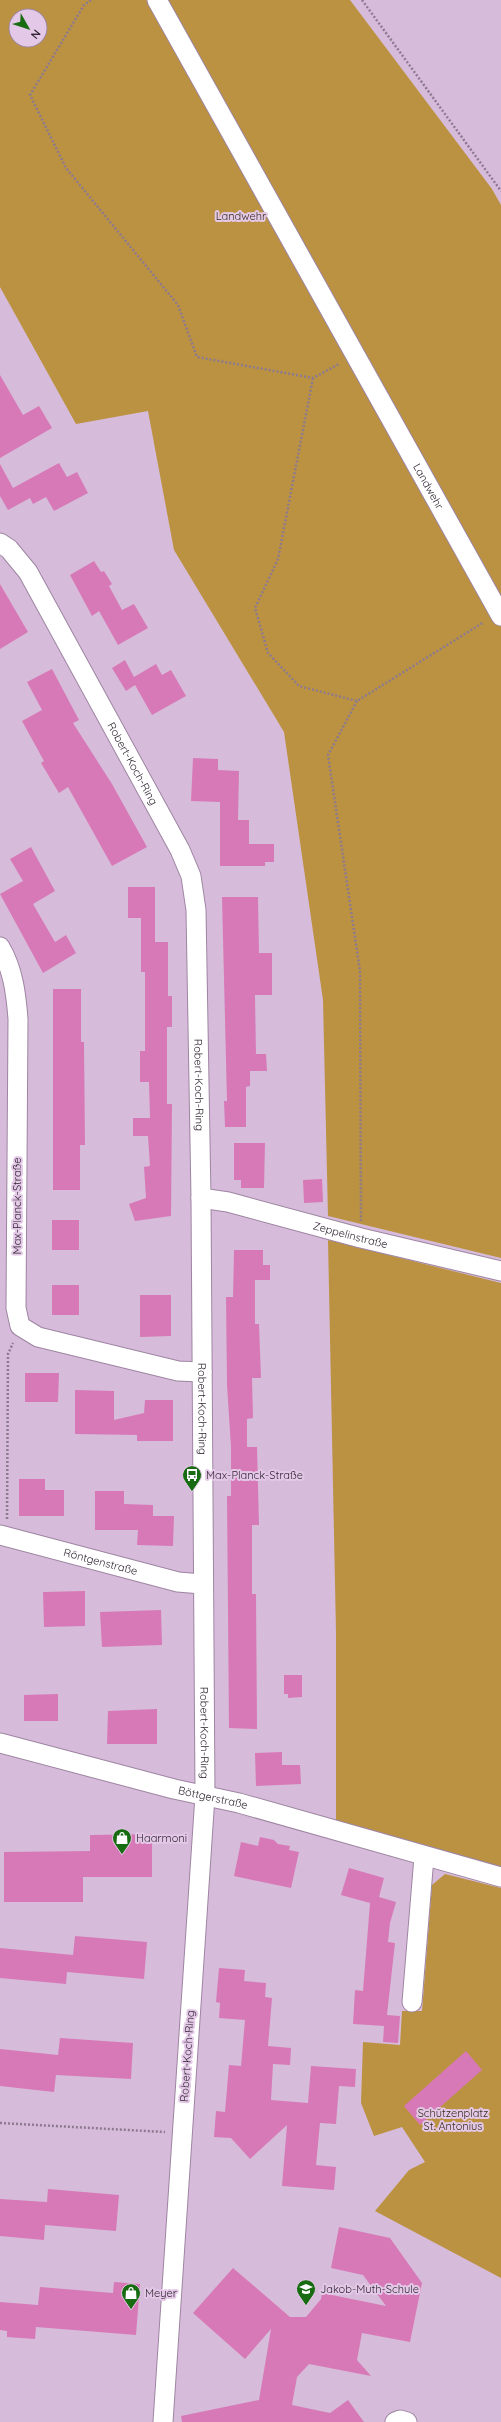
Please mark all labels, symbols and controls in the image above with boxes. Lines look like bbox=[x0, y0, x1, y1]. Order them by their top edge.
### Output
north arrow bbox=[8, 8, 48, 48]
text: N bbox=[28, 27, 44, 42]
park label: Landwehr bbox=[216, 209, 267, 223]
street label: Landwehr bbox=[410, 461, 447, 512]
street label: Robert-Koch-Ring bbox=[104, 720, 161, 807]
street label: Robert-Koch-Ring bbox=[191, 1039, 207, 1131]
street label: Max-Planck-Straße bbox=[10, 1158, 24, 1254]
street label: Zeppelinstraße bbox=[311, 1218, 389, 1251]
street label: Robert-Koch-Ring bbox=[195, 1363, 210, 1455]
bus stop icon: Max-Planck-Straße bbox=[181, 1464, 203, 1492]
place label: Max-Planck-Straße bbox=[206, 1468, 303, 1482]
street label: Röntgenstraße bbox=[62, 1545, 139, 1578]
street label: Robert-Koch-Ring bbox=[197, 1687, 212, 1779]
street label: Böttgerstraße bbox=[177, 1783, 250, 1812]
shop icon: Haarmoni bbox=[111, 1827, 133, 1855]
place label: Haarmoni bbox=[136, 1831, 187, 1845]
street label: Robert-Koch-Ring bbox=[177, 2010, 197, 2102]
park label: Schützenplatz St. Antonius bbox=[418, 2106, 488, 2133]
school or university icon: Jakob-Muth-Schule bbox=[295, 2278, 317, 2306]
shop icon: Meyer bbox=[120, 2282, 142, 2310]
place label: Jakob-Muth-Schule bbox=[320, 2282, 419, 2296]
place label: Meyer bbox=[145, 2286, 178, 2300]

